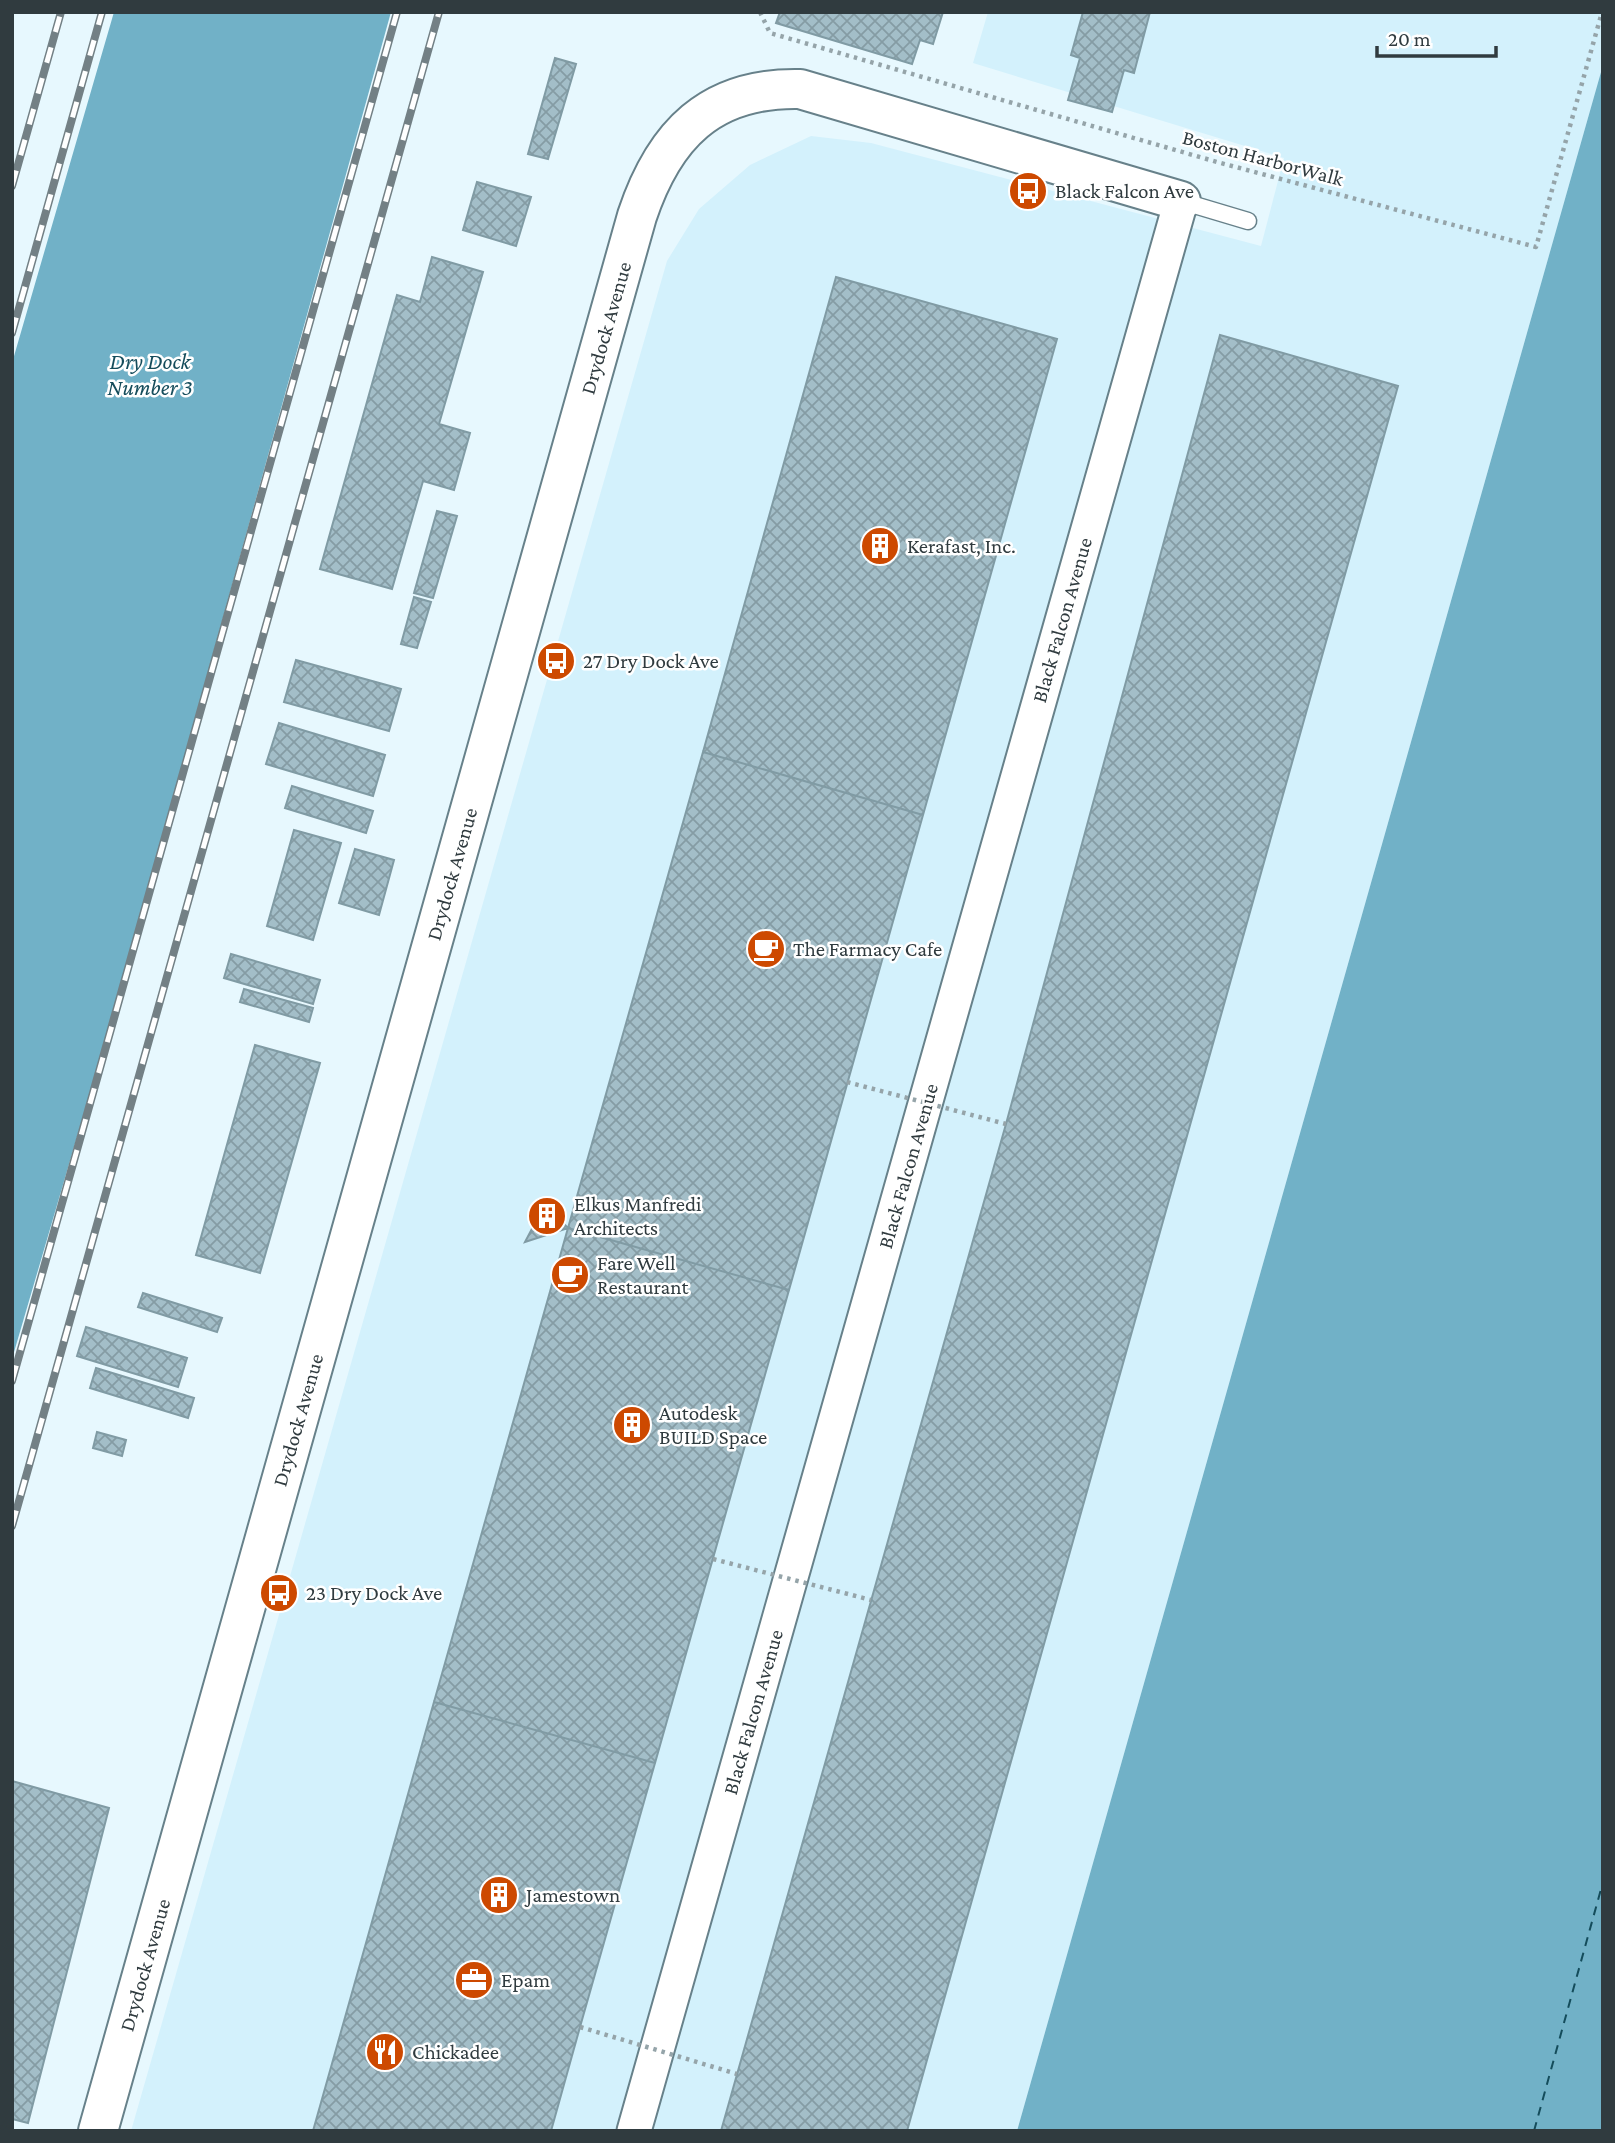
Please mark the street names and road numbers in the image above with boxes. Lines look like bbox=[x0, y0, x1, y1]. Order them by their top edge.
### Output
street label: Boston HarborWalk bbox=[1180, 125, 1346, 191]
street label: Drydock Avenue bbox=[576, 259, 636, 397]
street label: Black Falcon Avenue bbox=[1027, 535, 1097, 705]
street label: Drydock Avenue bbox=[422, 805, 482, 943]
street label: Black Falcon Avenue bbox=[873, 1081, 943, 1251]
street label: Drydock Avenue bbox=[268, 1351, 328, 1489]
street label: Black Falcon Avenue bbox=[718, 1627, 788, 1797]
street label: Drydock Avenue bbox=[115, 1896, 175, 2034]

